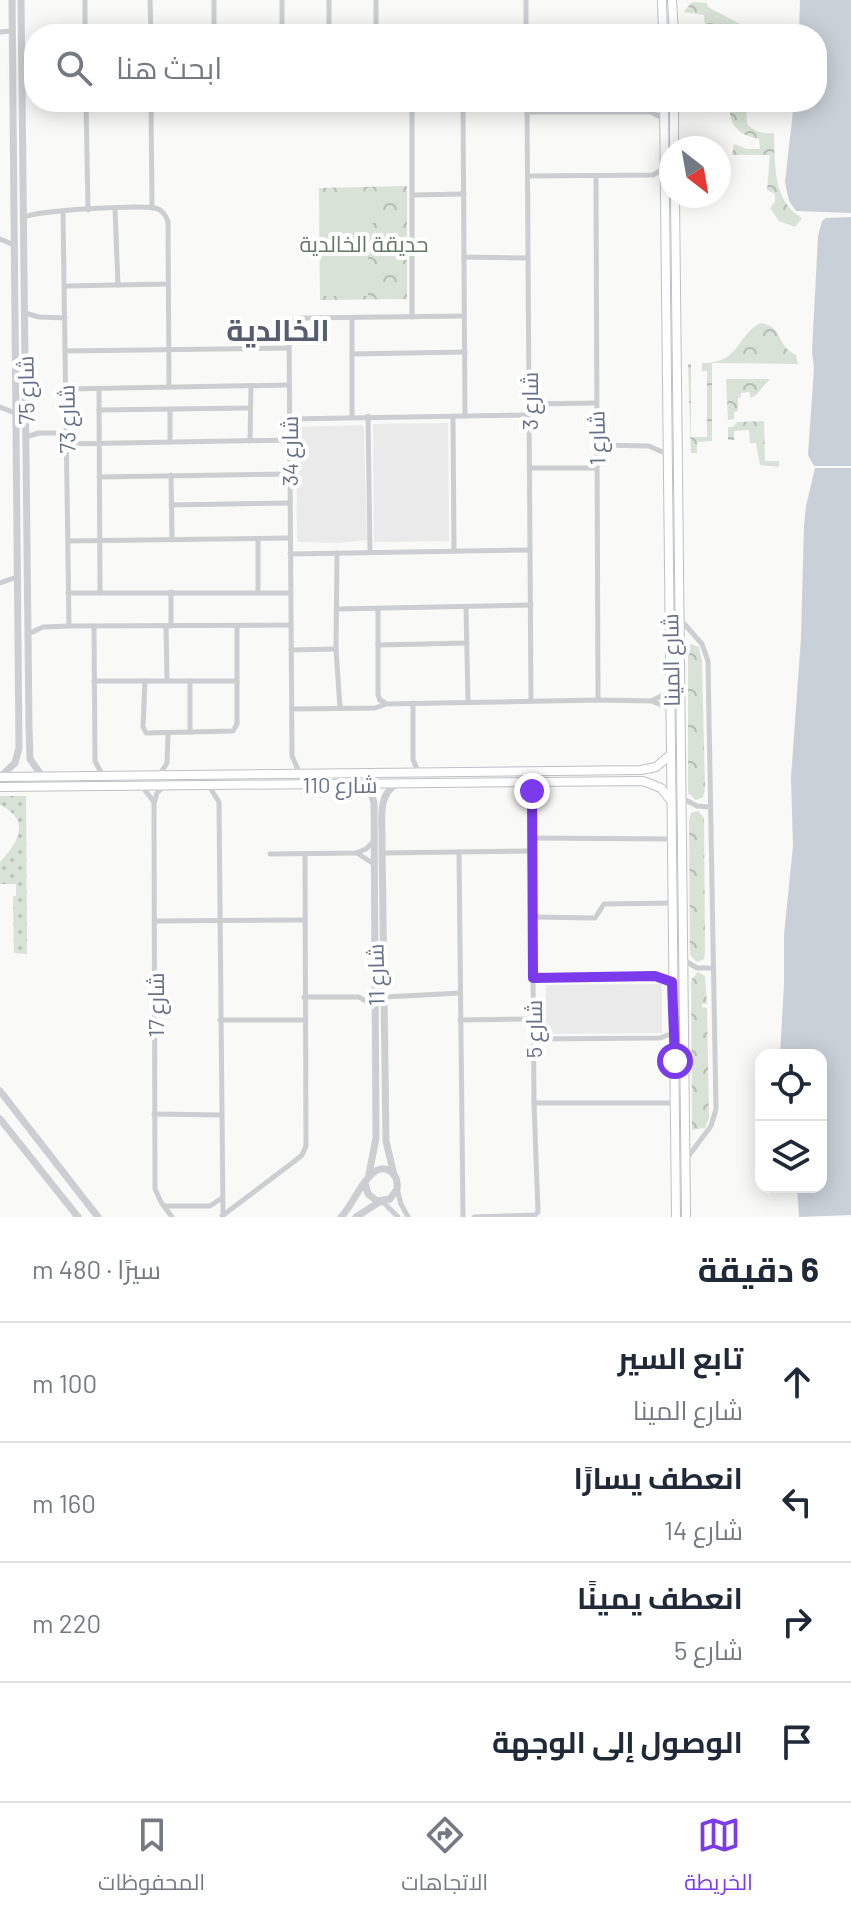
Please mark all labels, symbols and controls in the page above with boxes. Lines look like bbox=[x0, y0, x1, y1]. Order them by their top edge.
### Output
search box bbox=[24, 24, 827, 112]
icon: search bbox=[52, 46, 96, 90]
text: ابحث هنا bbox=[116, 49, 222, 85]
north arrow bbox=[659, 136, 731, 208]
park label: حديقة الخالدية bbox=[299, 230, 429, 256]
district label: الخالدية bbox=[226, 311, 330, 348]
street label: شارع 75 bbox=[11, 355, 42, 425]
street label: شارع 3 bbox=[516, 372, 545, 430]
street label: شارع 73 bbox=[52, 384, 83, 454]
street label: شارع 1 bbox=[583, 410, 612, 466]
street label: شارع 34 bbox=[276, 416, 305, 486]
street label: شارع المينا bbox=[656, 613, 687, 707]
street label: شارع 110 bbox=[303, 771, 377, 800]
route end bbox=[514, 773, 550, 809]
street label: شارع 11 bbox=[361, 943, 392, 1006]
street label: شارع 17 bbox=[142, 972, 171, 1038]
street label: شارع 5 bbox=[520, 1000, 549, 1058]
route start bbox=[657, 1043, 693, 1079]
map controls bbox=[755, 1049, 827, 1193]
button: locate bbox=[755, 1049, 827, 1121]
button: layers bbox=[755, 1121, 827, 1193]
text: 6 دقيقة bbox=[698, 1248, 819, 1289]
text: سيرًا · 480 m bbox=[32, 1253, 161, 1284]
text: تابع السير bbox=[618, 1339, 743, 1375]
icon: ahead bbox=[775, 1360, 819, 1404]
text: 100 m bbox=[32, 1367, 97, 1398]
text: شارع المينا bbox=[633, 1394, 743, 1425]
text: انعطف يسارًا bbox=[573, 1459, 743, 1495]
icon: left bbox=[775, 1480, 819, 1524]
text: 160 m bbox=[32, 1487, 96, 1518]
text: شارع 14 bbox=[664, 1514, 743, 1545]
text: انعطف يمينًا bbox=[577, 1579, 743, 1615]
icon: right bbox=[775, 1600, 819, 1644]
text: 220 m bbox=[32, 1607, 101, 1638]
text: شارع 5 bbox=[674, 1634, 743, 1665]
icon: arrive bbox=[775, 1720, 819, 1764]
text: الوصول إلى الوجهة bbox=[492, 1723, 743, 1759]
tab: المحفوظات bbox=[98, 1813, 205, 1903]
tab: الاتجاهات bbox=[401, 1813, 488, 1903]
tab: الخريطة bbox=[684, 1813, 753, 1903]

